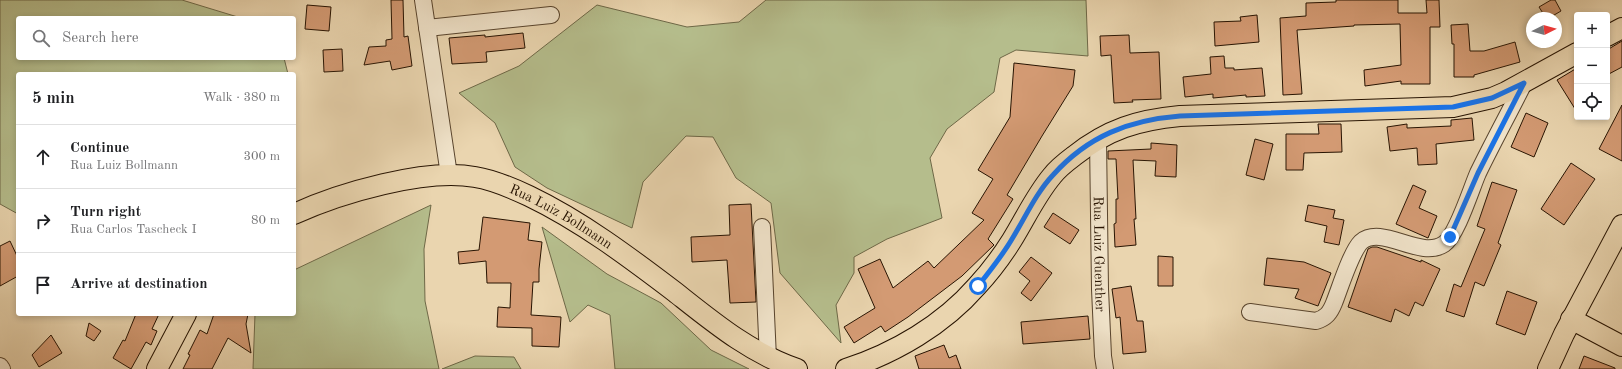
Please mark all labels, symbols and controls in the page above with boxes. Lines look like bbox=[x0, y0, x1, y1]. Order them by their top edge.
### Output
north arrow bbox=[1526, 12, 1562, 48]
map controls bbox=[1574, 12, 1610, 120]
button: + bbox=[1574, 12, 1610, 48]
search box bbox=[16, 16, 296, 60]
icon: search bbox=[30, 27, 52, 49]
text: Search here bbox=[62, 31, 139, 46]
button: − bbox=[1574, 48, 1610, 84]
button: locate bbox=[1574, 84, 1610, 120]
text: 5 min bbox=[32, 90, 75, 107]
text: Walk · 380 m bbox=[203, 91, 280, 104]
text: Continue bbox=[70, 141, 129, 156]
icon: ahead bbox=[32, 146, 54, 168]
text: 300 m bbox=[243, 150, 280, 163]
text: Rua Luiz Bollmann bbox=[70, 159, 178, 172]
street label: Rua Luiz Bollmann bbox=[507, 182, 615, 252]
street label: Rua Luiz Guenther bbox=[1091, 196, 1107, 312]
text: Turn right bbox=[70, 205, 141, 220]
icon: right bbox=[32, 210, 54, 232]
text: 80 m bbox=[251, 214, 280, 227]
text: Rua Carlos Tascheck I bbox=[70, 223, 197, 236]
route end bbox=[1441, 228, 1459, 246]
icon: arrive bbox=[32, 274, 54, 296]
text: Arrive at destination bbox=[70, 277, 208, 292]
route start bbox=[969, 277, 987, 295]

